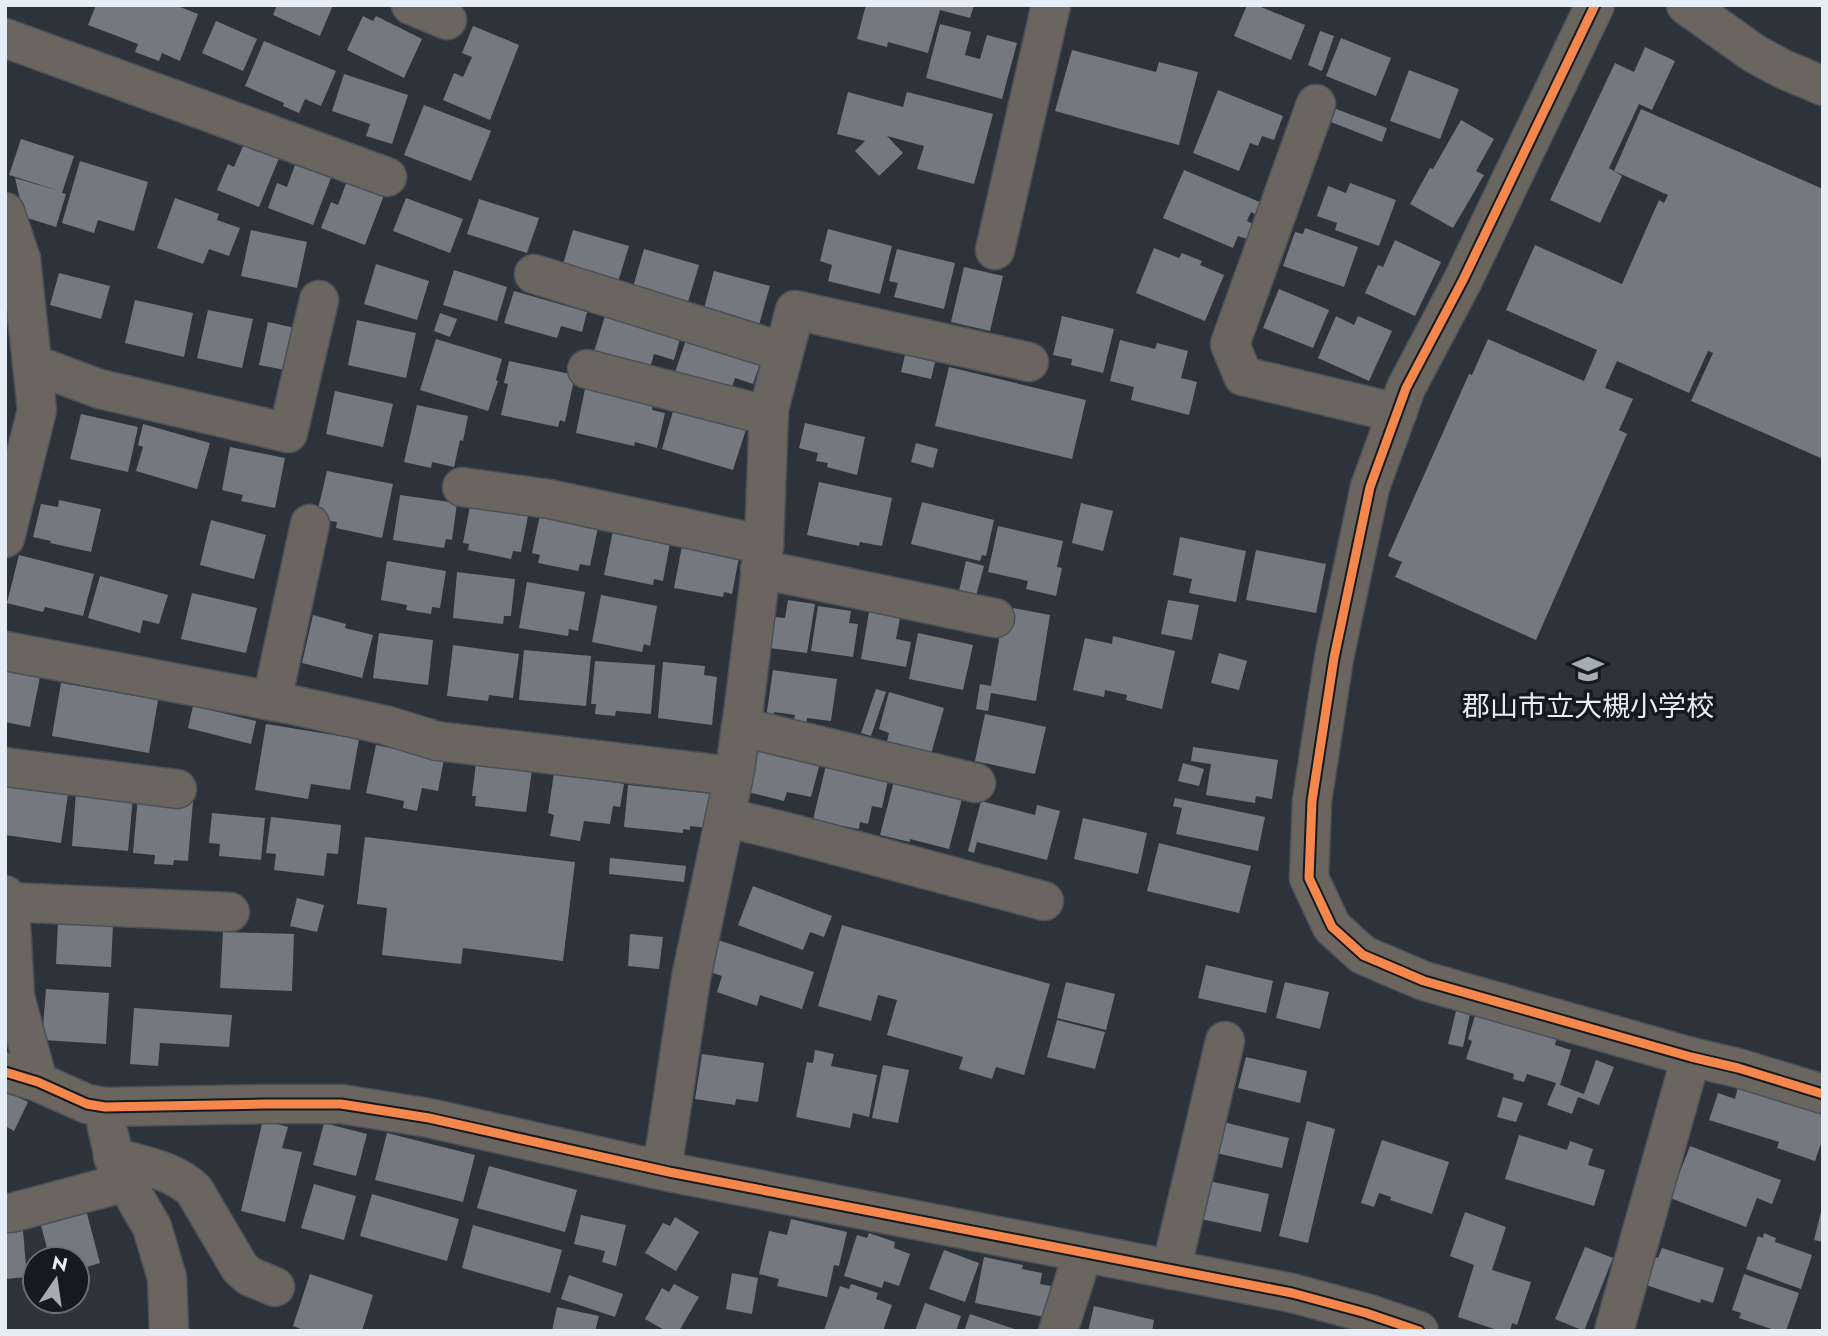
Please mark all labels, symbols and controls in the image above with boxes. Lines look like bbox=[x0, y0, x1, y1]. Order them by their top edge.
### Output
school or university icon: 郡山市立大槻小学校 bbox=[1571, 652, 1605, 686]
place label: 郡山市立大槻小学校 bbox=[1462, 686, 1714, 727]
north arrow bbox=[21, 1245, 91, 1315]
text: N bbox=[49, 1249, 70, 1279]

